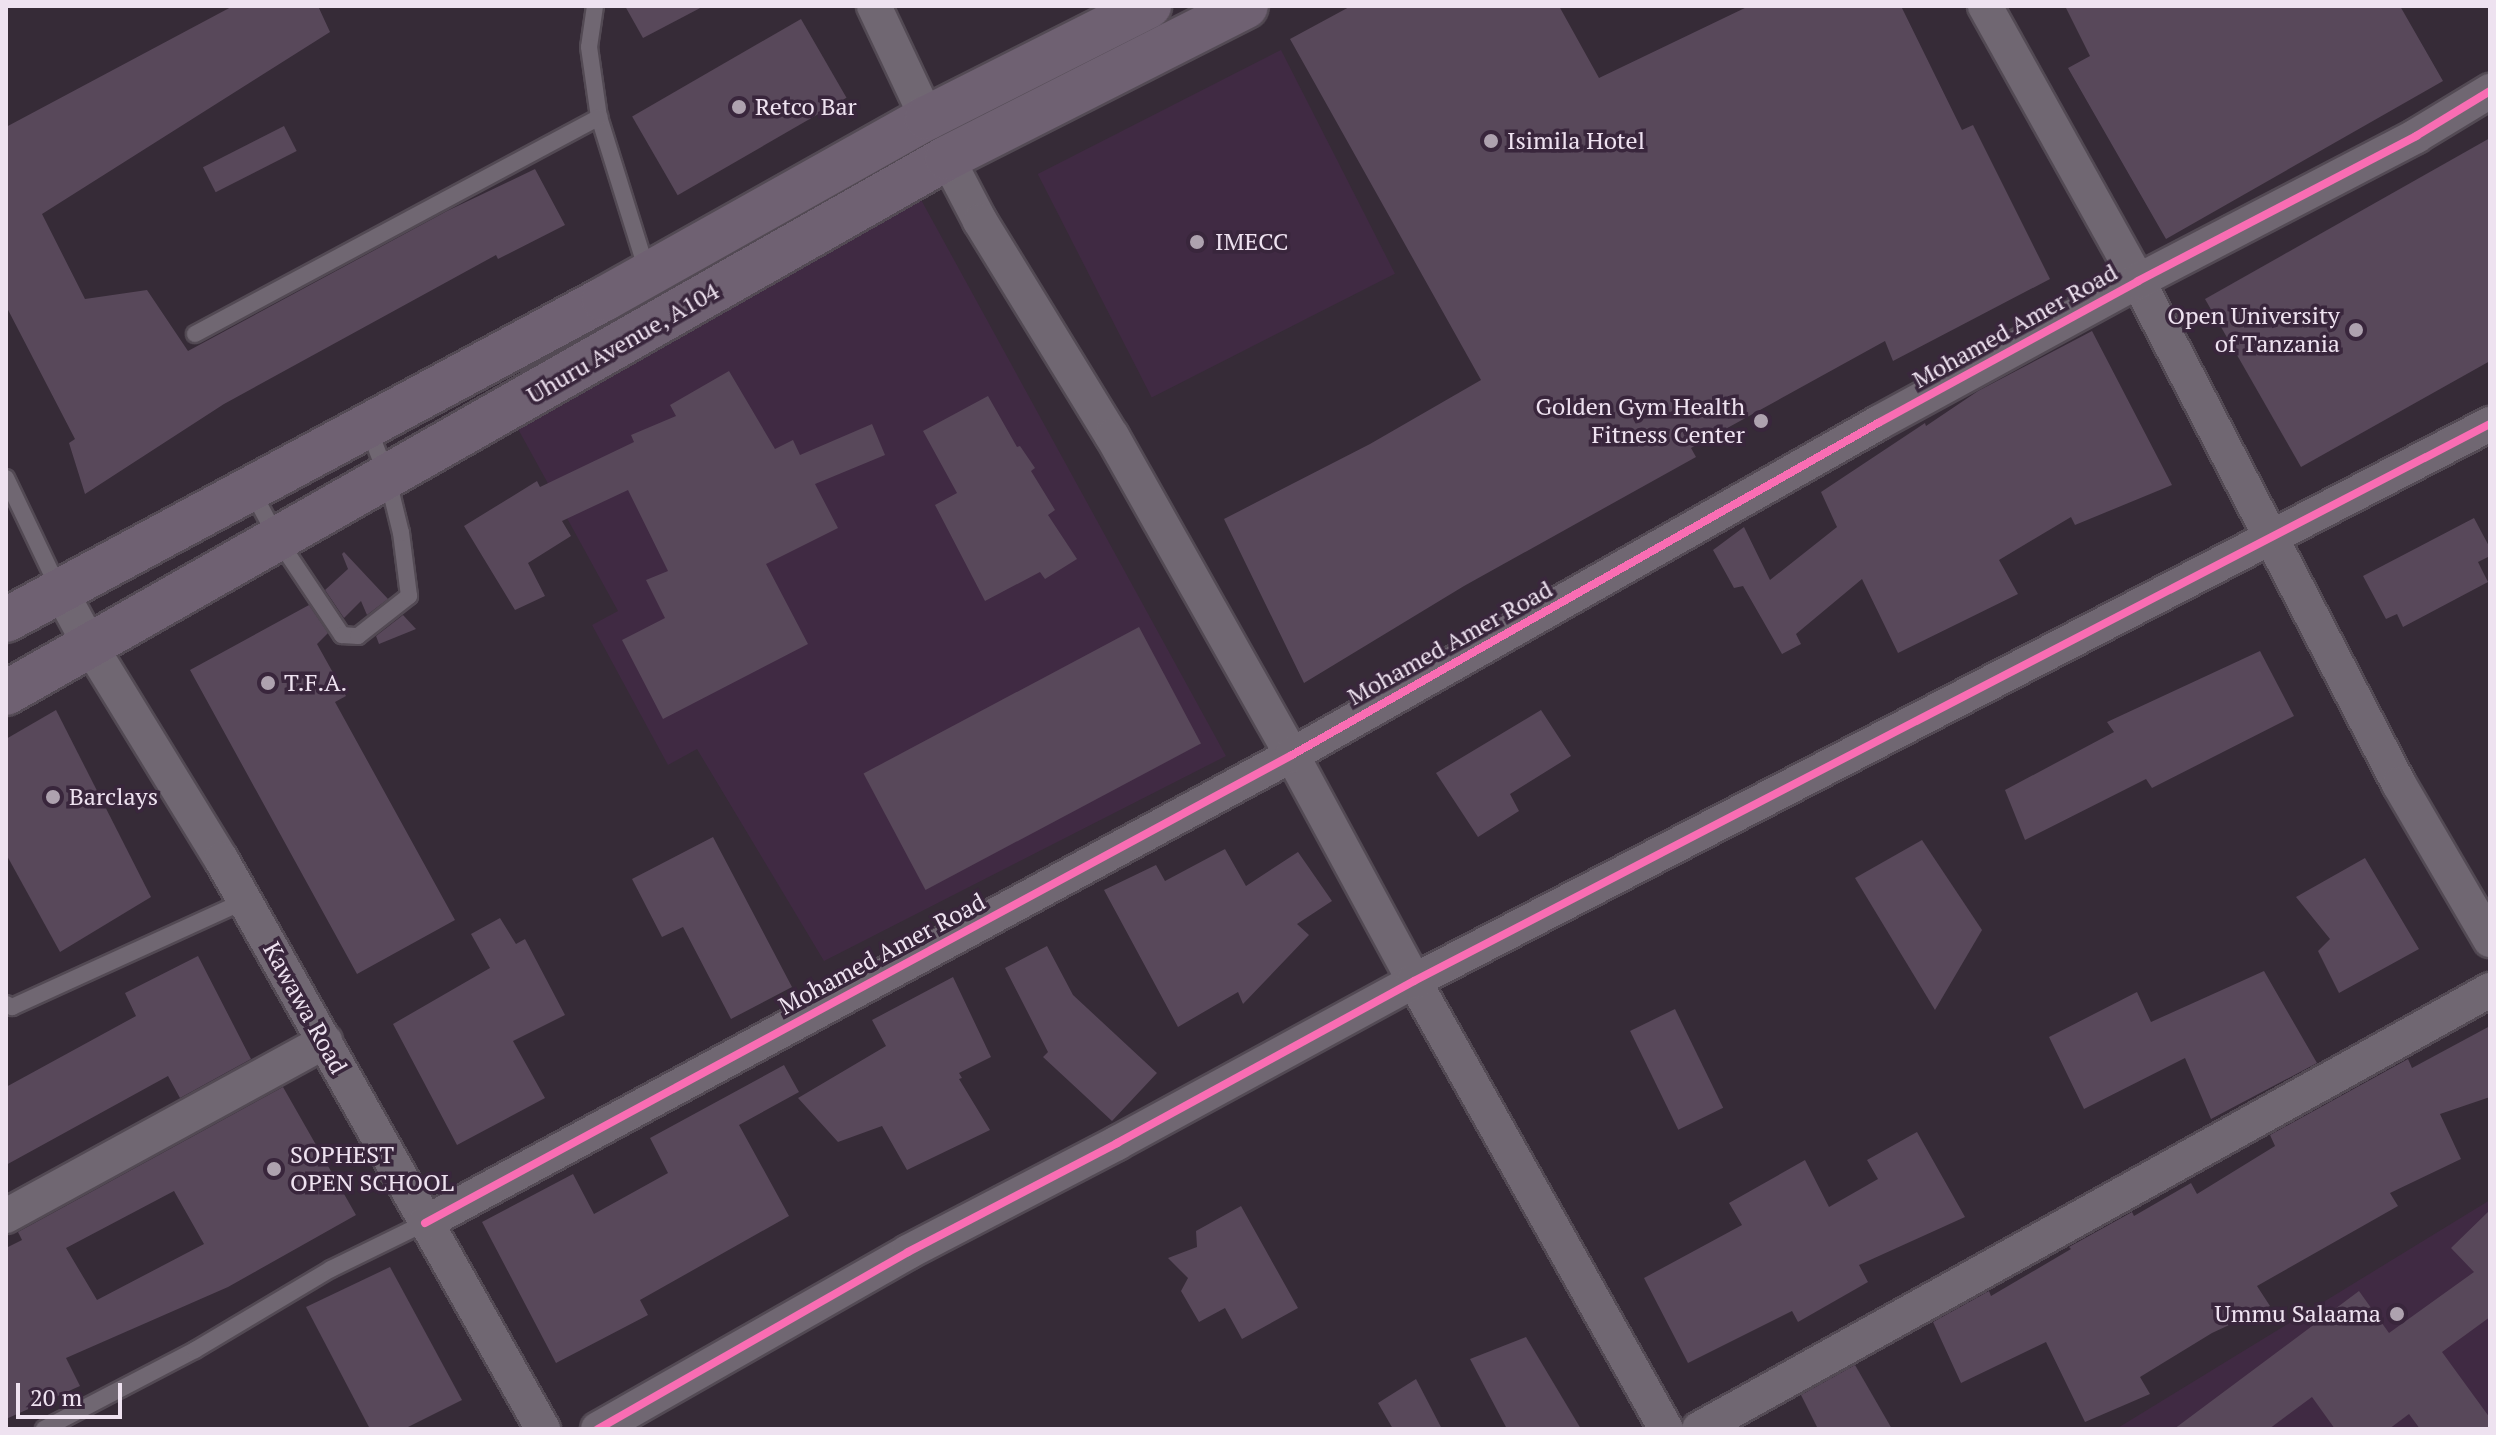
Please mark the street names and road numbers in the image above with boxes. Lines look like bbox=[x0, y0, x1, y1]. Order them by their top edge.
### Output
street label: Mohamed Amer Road bbox=[1907, 258, 2123, 394]
street label: Uhuru Avenue, A104 bbox=[521, 276, 725, 410]
street label: Mohamed Amer Road bbox=[1342, 575, 1558, 711]
street label: Mohamed Amer Road bbox=[774, 887, 990, 1021]
street label: Kawawa Road bbox=[257, 937, 353, 1079]

